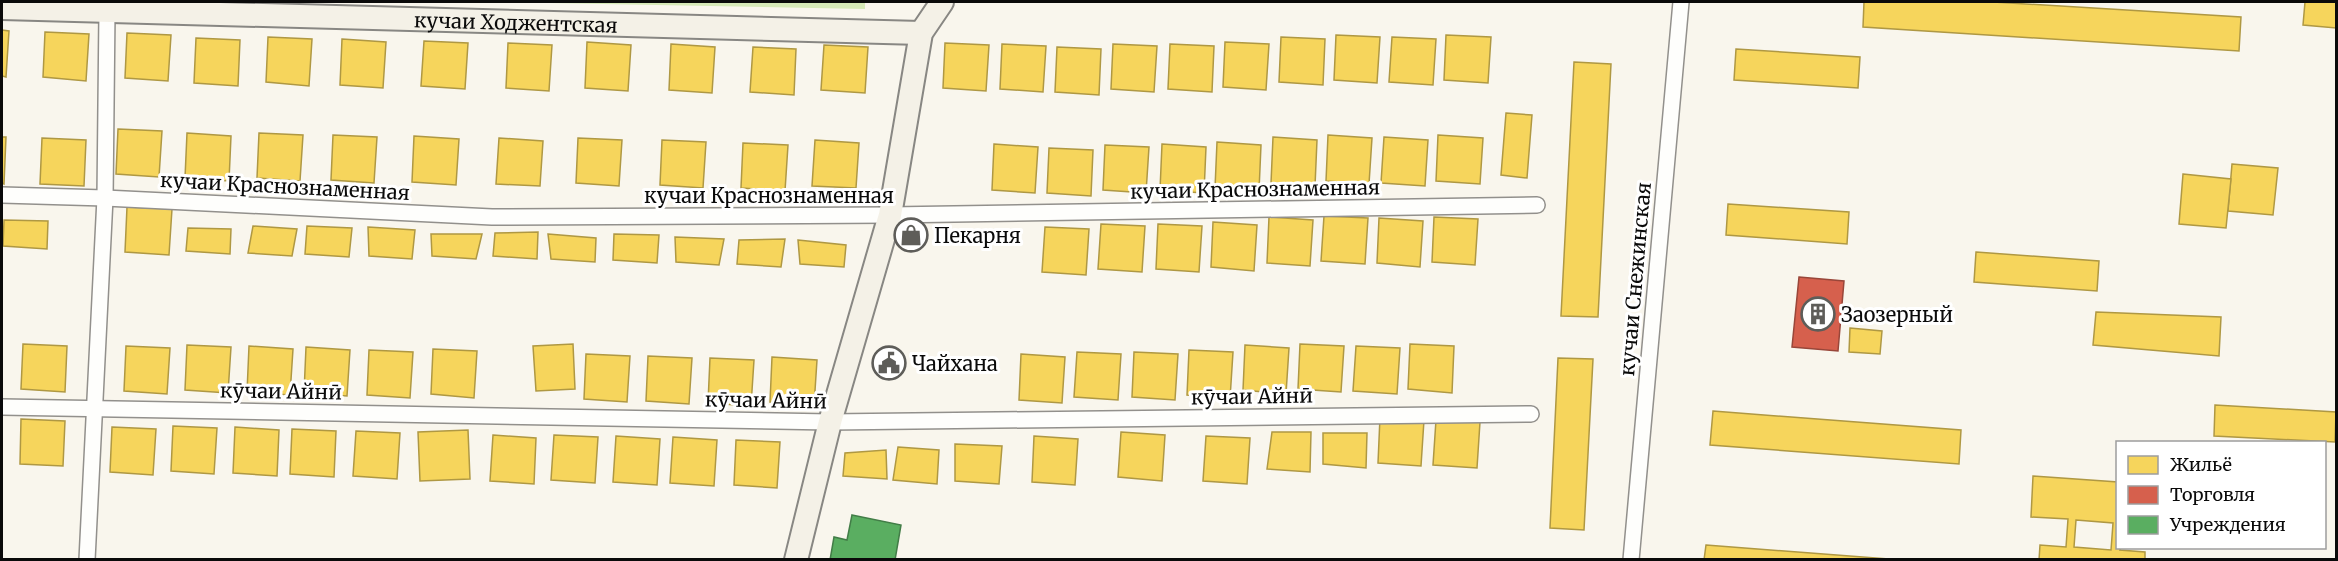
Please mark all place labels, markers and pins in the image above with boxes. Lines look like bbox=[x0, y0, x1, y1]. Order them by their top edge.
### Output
shop icon: Пекарня bbox=[893, 217, 929, 253]
place label: Пекарня bbox=[934, 223, 1021, 248]
building icon: Заозерный bbox=[1800, 296, 1836, 332]
place label: Заозерный bbox=[1841, 302, 1953, 327]
public building icon: Чайхана bbox=[871, 345, 907, 381]
place label: Чайхана bbox=[912, 351, 998, 376]

